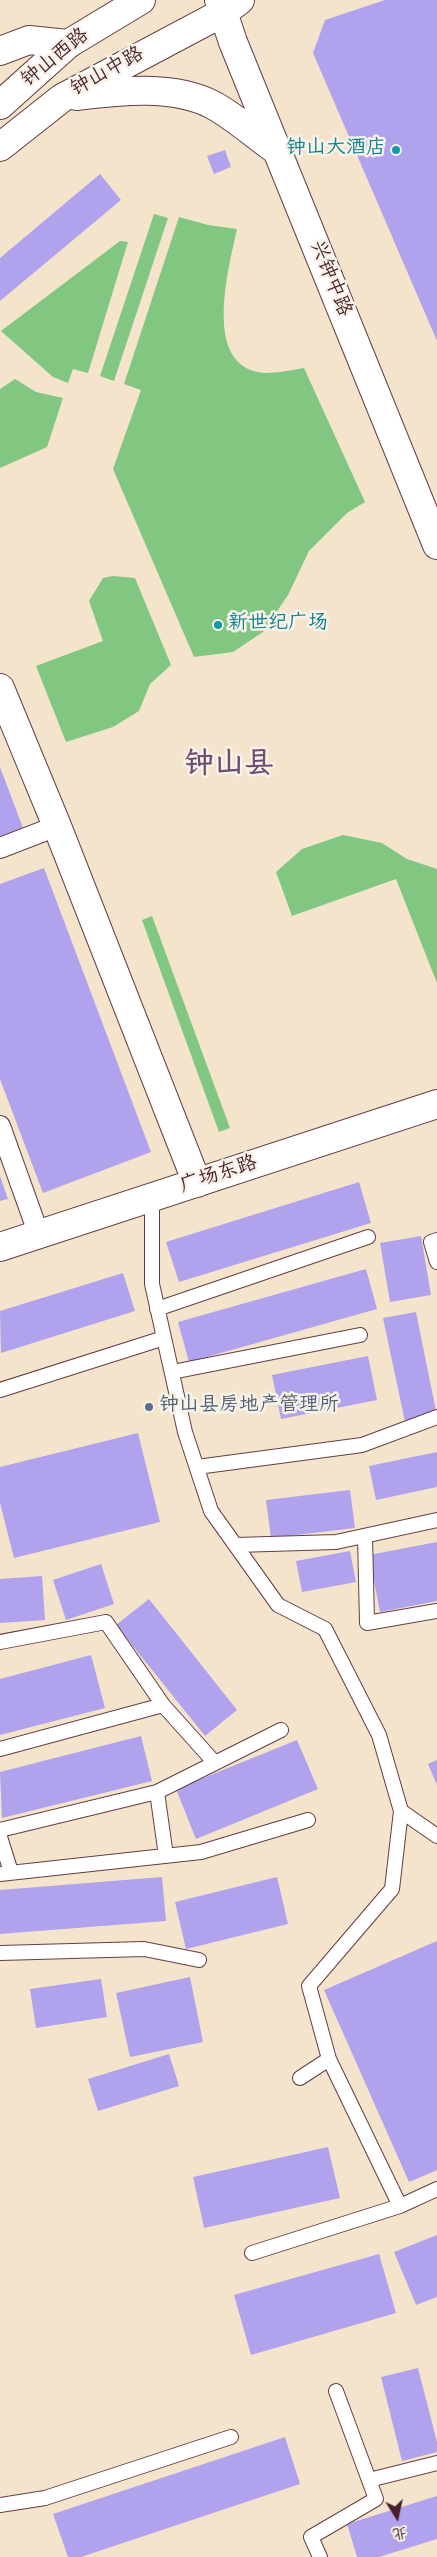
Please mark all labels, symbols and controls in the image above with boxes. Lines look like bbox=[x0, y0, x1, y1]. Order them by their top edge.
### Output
street label: 钟山西路 bbox=[17, 25, 95, 93]
street label: 钟山中路 bbox=[67, 43, 149, 103]
place label: 钟山大酒店 bbox=[286, 138, 386, 162]
marker: 钟山大酒店 bbox=[390, 144, 402, 156]
street label: 兴钟中路 bbox=[303, 237, 355, 321]
place label: 新世纪广场 bbox=[228, 613, 328, 637]
marker: 新世纪广场 bbox=[212, 619, 224, 631]
district label: 钟山县 bbox=[184, 749, 274, 785]
street label: 广场东路 bbox=[177, 1152, 261, 1200]
place label: 钟山县房地产管理所 bbox=[159, 1395, 339, 1419]
marker: 钟山县房地产管理所 bbox=[143, 1401, 155, 1413]
north arrow bbox=[372, 2492, 422, 2542]
text: 北 bbox=[391, 2521, 408, 2544]

